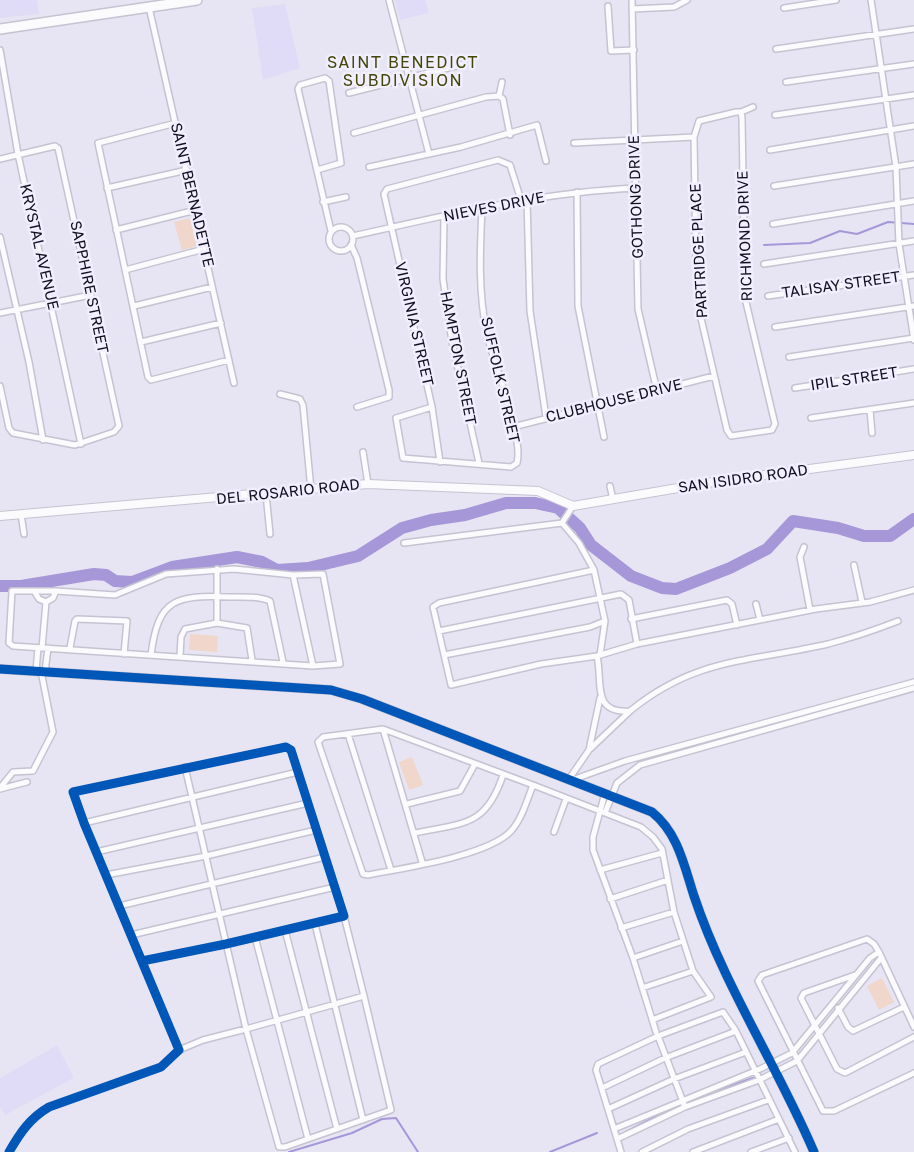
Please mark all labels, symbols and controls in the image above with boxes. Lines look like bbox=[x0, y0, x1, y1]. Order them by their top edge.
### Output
district label: SAINT BENEDICT SUBDIVISION bbox=[327, 53, 479, 91]
street label: SAINT BERNADETTE bbox=[167, 121, 217, 269]
street label: GOTHONG DRIVE bbox=[625, 135, 647, 259]
street label: RICHMOND DRIVE bbox=[734, 170, 756, 302]
street label: KRYSTAL AVENUE bbox=[16, 182, 62, 312]
street label: PARTRIDGE PLACE bbox=[686, 183, 712, 319]
street label: NIEVES DRIVE bbox=[442, 188, 546, 226]
street label: SAPPHIRE STREET bbox=[66, 219, 112, 355]
street label: VIRGINIA STREET bbox=[391, 260, 437, 388]
street label: TALISAY STREET bbox=[781, 268, 901, 302]
street label: HAMPTON STREET bbox=[436, 290, 480, 426]
street label: SUFFOLK STREET bbox=[477, 315, 523, 445]
street label: IPIL STREET bbox=[809, 363, 899, 395]
street label: CLUBHOUSE DRIVE bbox=[544, 375, 684, 427]
street label: SAN ISIDRO ROAD bbox=[677, 461, 809, 497]
street label: DEL ROSARIO ROAD bbox=[215, 476, 361, 508]

